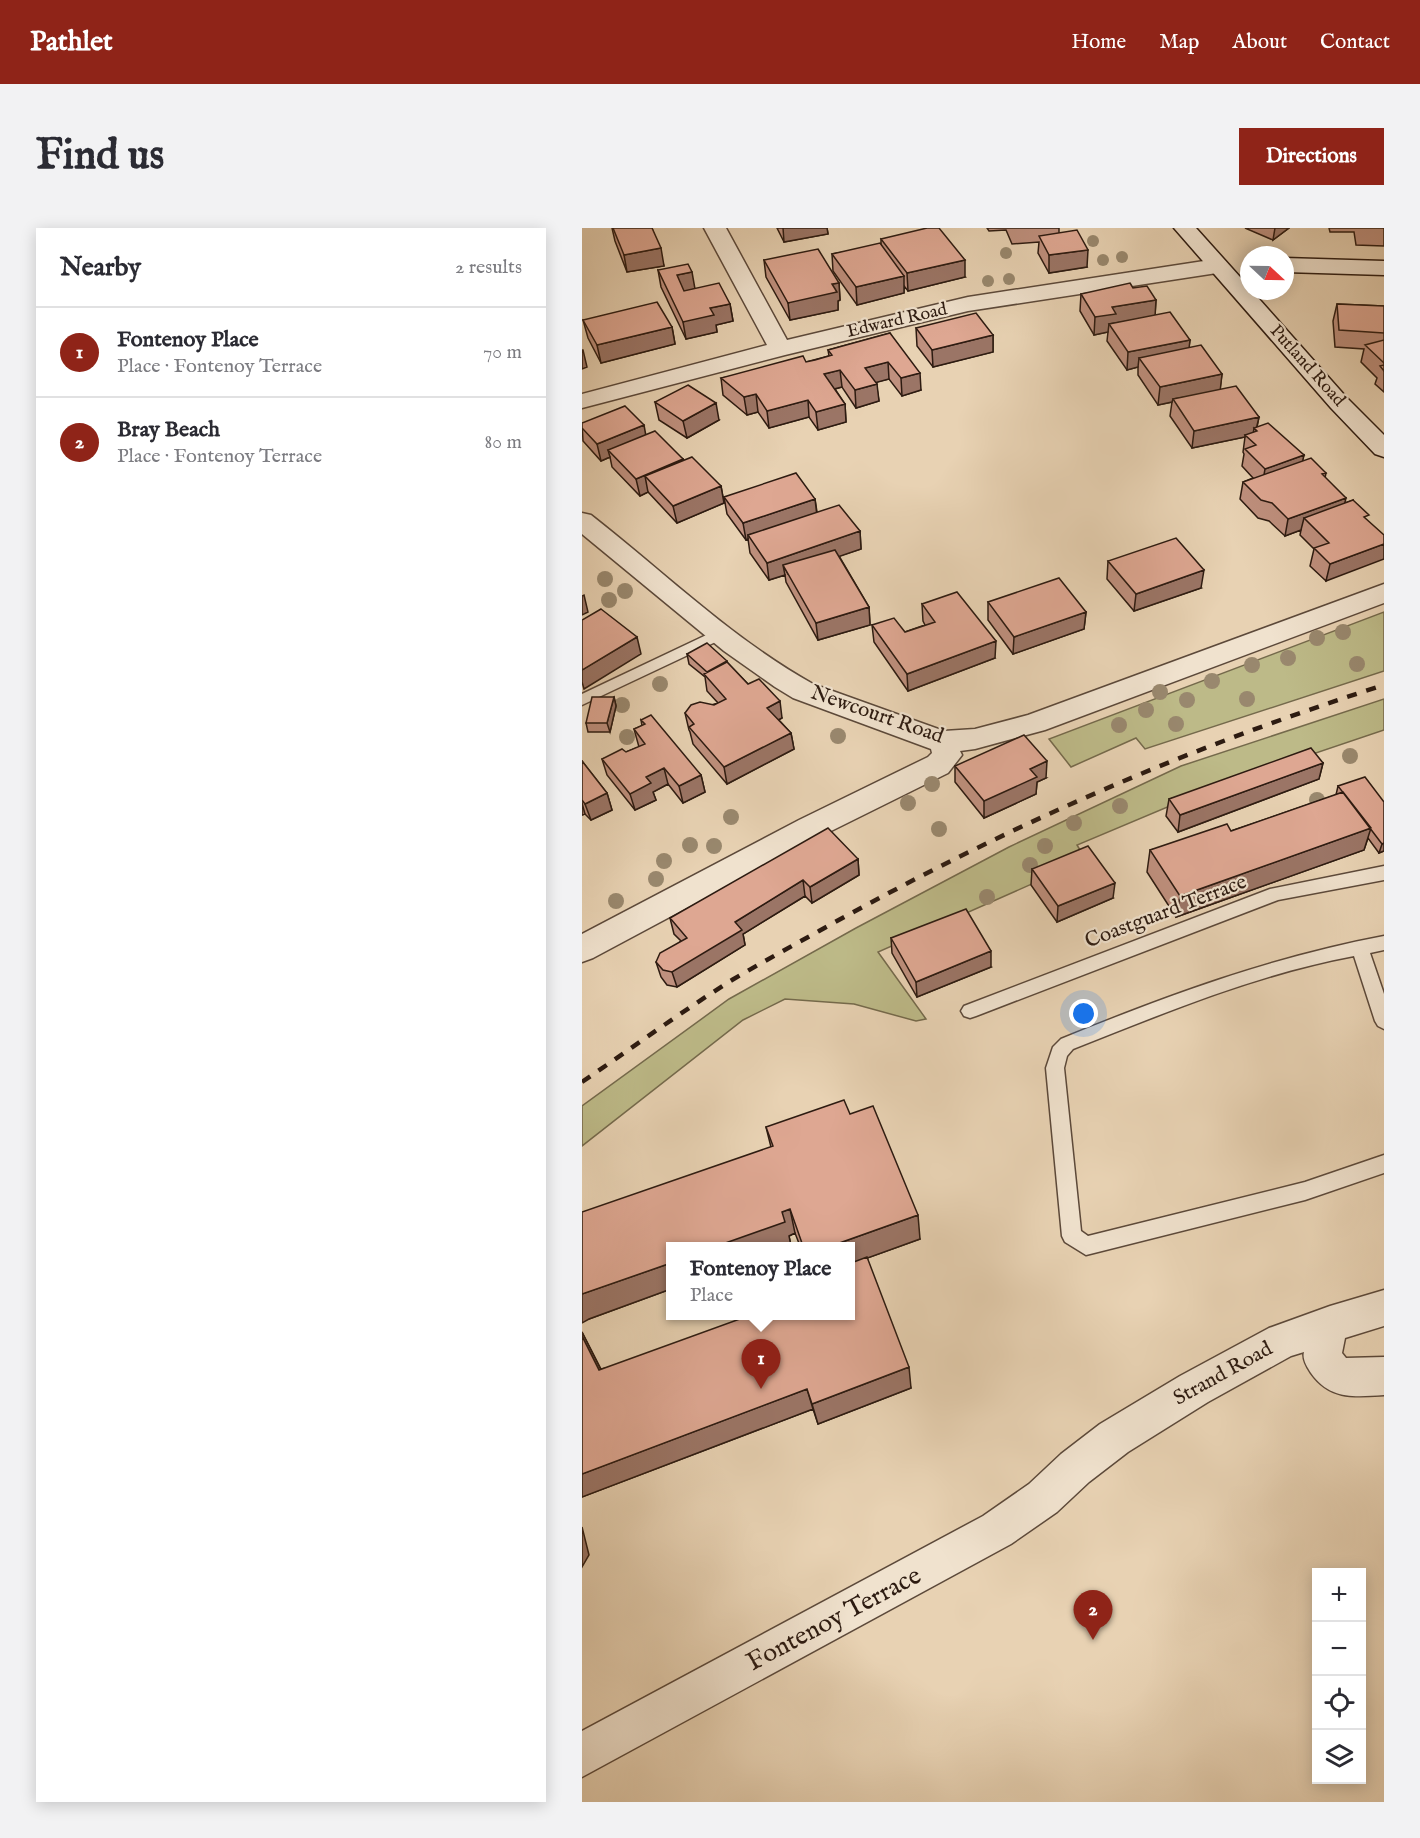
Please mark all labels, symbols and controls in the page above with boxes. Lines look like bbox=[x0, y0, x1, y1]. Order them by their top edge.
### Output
text: Pathlet bbox=[30, 25, 113, 60]
text: Home bbox=[1071, 29, 1126, 56]
text: Map bbox=[1159, 29, 1199, 56]
text: About bbox=[1232, 29, 1287, 56]
text: Contact bbox=[1320, 29, 1390, 56]
button: Directions bbox=[1239, 128, 1384, 185]
text: Find us bbox=[36, 130, 164, 183]
north arrow bbox=[1240, 246, 1294, 300]
text: Nearby bbox=[60, 251, 141, 284]
text: 2 results bbox=[455, 255, 522, 280]
street label: Edward Road bbox=[845, 298, 950, 344]
street label: Putland Road bbox=[1264, 320, 1350, 412]
text: Fontenoy Place bbox=[117, 326, 259, 354]
text: 1 bbox=[76, 340, 83, 365]
text: 70 m bbox=[483, 340, 522, 365]
text: Place · Fontenoy Terrace bbox=[117, 354, 322, 379]
text: Bray Beach bbox=[117, 416, 220, 444]
text: 2 bbox=[75, 430, 84, 455]
text: 80 m bbox=[485, 430, 522, 455]
text: Place · Fontenoy Terrace bbox=[117, 444, 322, 469]
street label: Newcourt Road bbox=[807, 680, 948, 751]
street label: Coastguard Terrace bbox=[1081, 869, 1251, 955]
your location bbox=[1069, 999, 1098, 1028]
popup bbox=[666, 1242, 855, 1320]
text: Fontenoy Place bbox=[690, 1255, 831, 1283]
text: Place bbox=[690, 1283, 733, 1308]
street label: Strand Road bbox=[1169, 1335, 1278, 1412]
pin: 1 bbox=[742, 1340, 780, 1389]
street label: Fontenoy Terrace bbox=[741, 1559, 927, 1679]
map controls bbox=[1312, 1568, 1366, 1784]
button: + bbox=[1312, 1568, 1366, 1622]
pin: 2 bbox=[1074, 1590, 1112, 1640]
button: − bbox=[1312, 1622, 1366, 1676]
button: locate bbox=[1312, 1676, 1366, 1730]
button: layers bbox=[1312, 1730, 1366, 1784]

